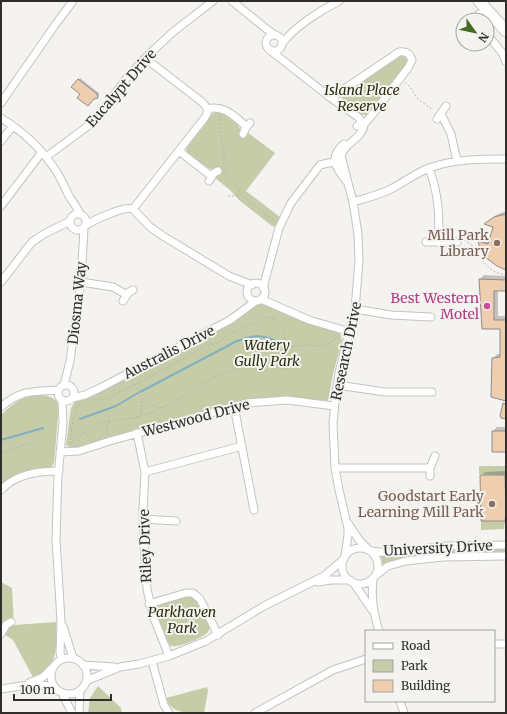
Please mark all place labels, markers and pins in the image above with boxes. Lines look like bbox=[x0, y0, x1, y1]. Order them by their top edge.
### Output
place label: Mill Park Library bbox=[428, 226, 490, 260]
marker: Mill Park Library bbox=[492, 238, 502, 248]
place label: Best Western Motel bbox=[390, 289, 480, 323]
marker: Best Western Motel bbox=[482, 301, 492, 311]
place label: Goodstart Early Learning Mill Park bbox=[358, 487, 485, 521]
marker: Goodstart Early Learning Mill Park bbox=[487, 499, 497, 509]

